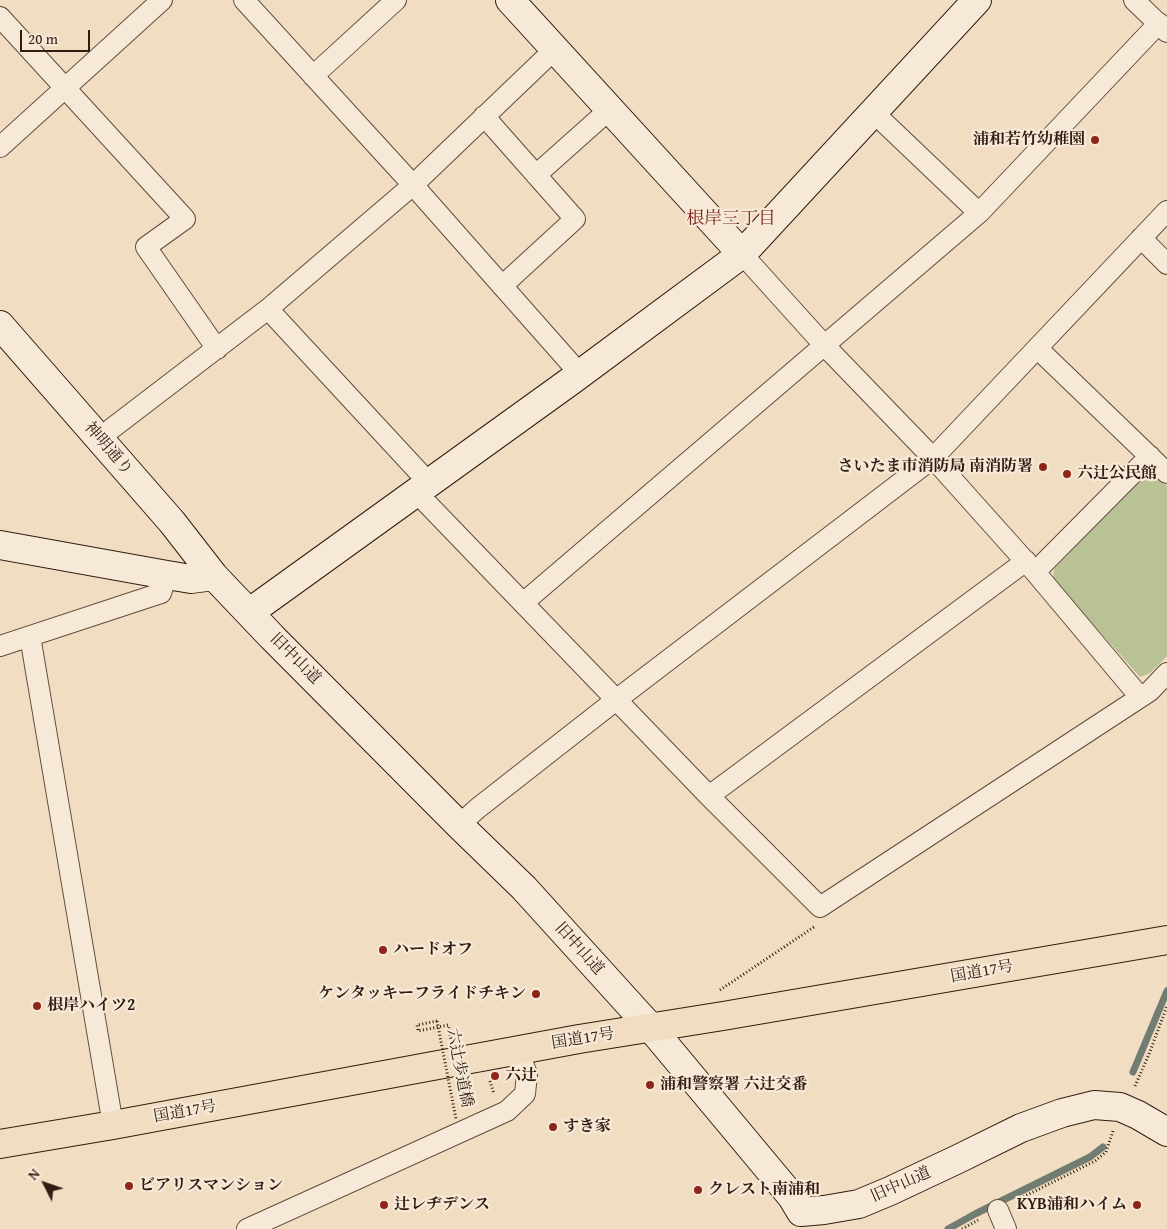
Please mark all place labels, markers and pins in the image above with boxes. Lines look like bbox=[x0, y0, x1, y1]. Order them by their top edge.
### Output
place label: 浦和若竹幼稚園 bbox=[973, 130, 1085, 150]
marker: 浦和若竹幼稚園 bbox=[1089, 134, 1101, 146]
place label: さいたま市消防局 南消防署 bbox=[837, 457, 1033, 477]
marker: さいたま市消防局 南消防署 bbox=[1037, 461, 1049, 473]
place label: 六辻公民館 bbox=[1077, 464, 1157, 484]
marker: 六辻公民館 bbox=[1061, 468, 1073, 480]
place label: ハードオフ bbox=[393, 940, 473, 960]
marker: ハードオフ bbox=[377, 944, 389, 956]
place label: ケンタッキーフライドチキン bbox=[318, 984, 526, 1004]
marker: ケンタッキーフライドチキン bbox=[530, 988, 542, 1000]
place label: 根岸ハイツ2 bbox=[47, 996, 135, 1016]
marker: 根岸ハイツ2 bbox=[31, 1000, 43, 1012]
place label: 六辻 bbox=[505, 1066, 537, 1086]
marker: 六辻 bbox=[489, 1070, 501, 1082]
place label: 浦和警察署 六辻交番 bbox=[660, 1075, 808, 1095]
marker: 浦和警察署 六辻交番 bbox=[644, 1079, 656, 1091]
place label: すき家 bbox=[563, 1117, 611, 1137]
marker: すき家 bbox=[547, 1121, 559, 1133]
place label: ビアリスマンション bbox=[139, 1176, 283, 1196]
marker: ビアリスマンション bbox=[123, 1180, 135, 1192]
place label: クレスト南浦和 bbox=[708, 1180, 820, 1200]
marker: クレスト南浦和 bbox=[692, 1184, 704, 1196]
place label: 辻レヂデンス bbox=[394, 1195, 490, 1215]
place label: KYB浦和ハイム bbox=[1017, 1195, 1127, 1215]
marker: 辻レヂデンス bbox=[378, 1199, 390, 1211]
marker: KYB浦和ハイム bbox=[1131, 1199, 1143, 1211]

